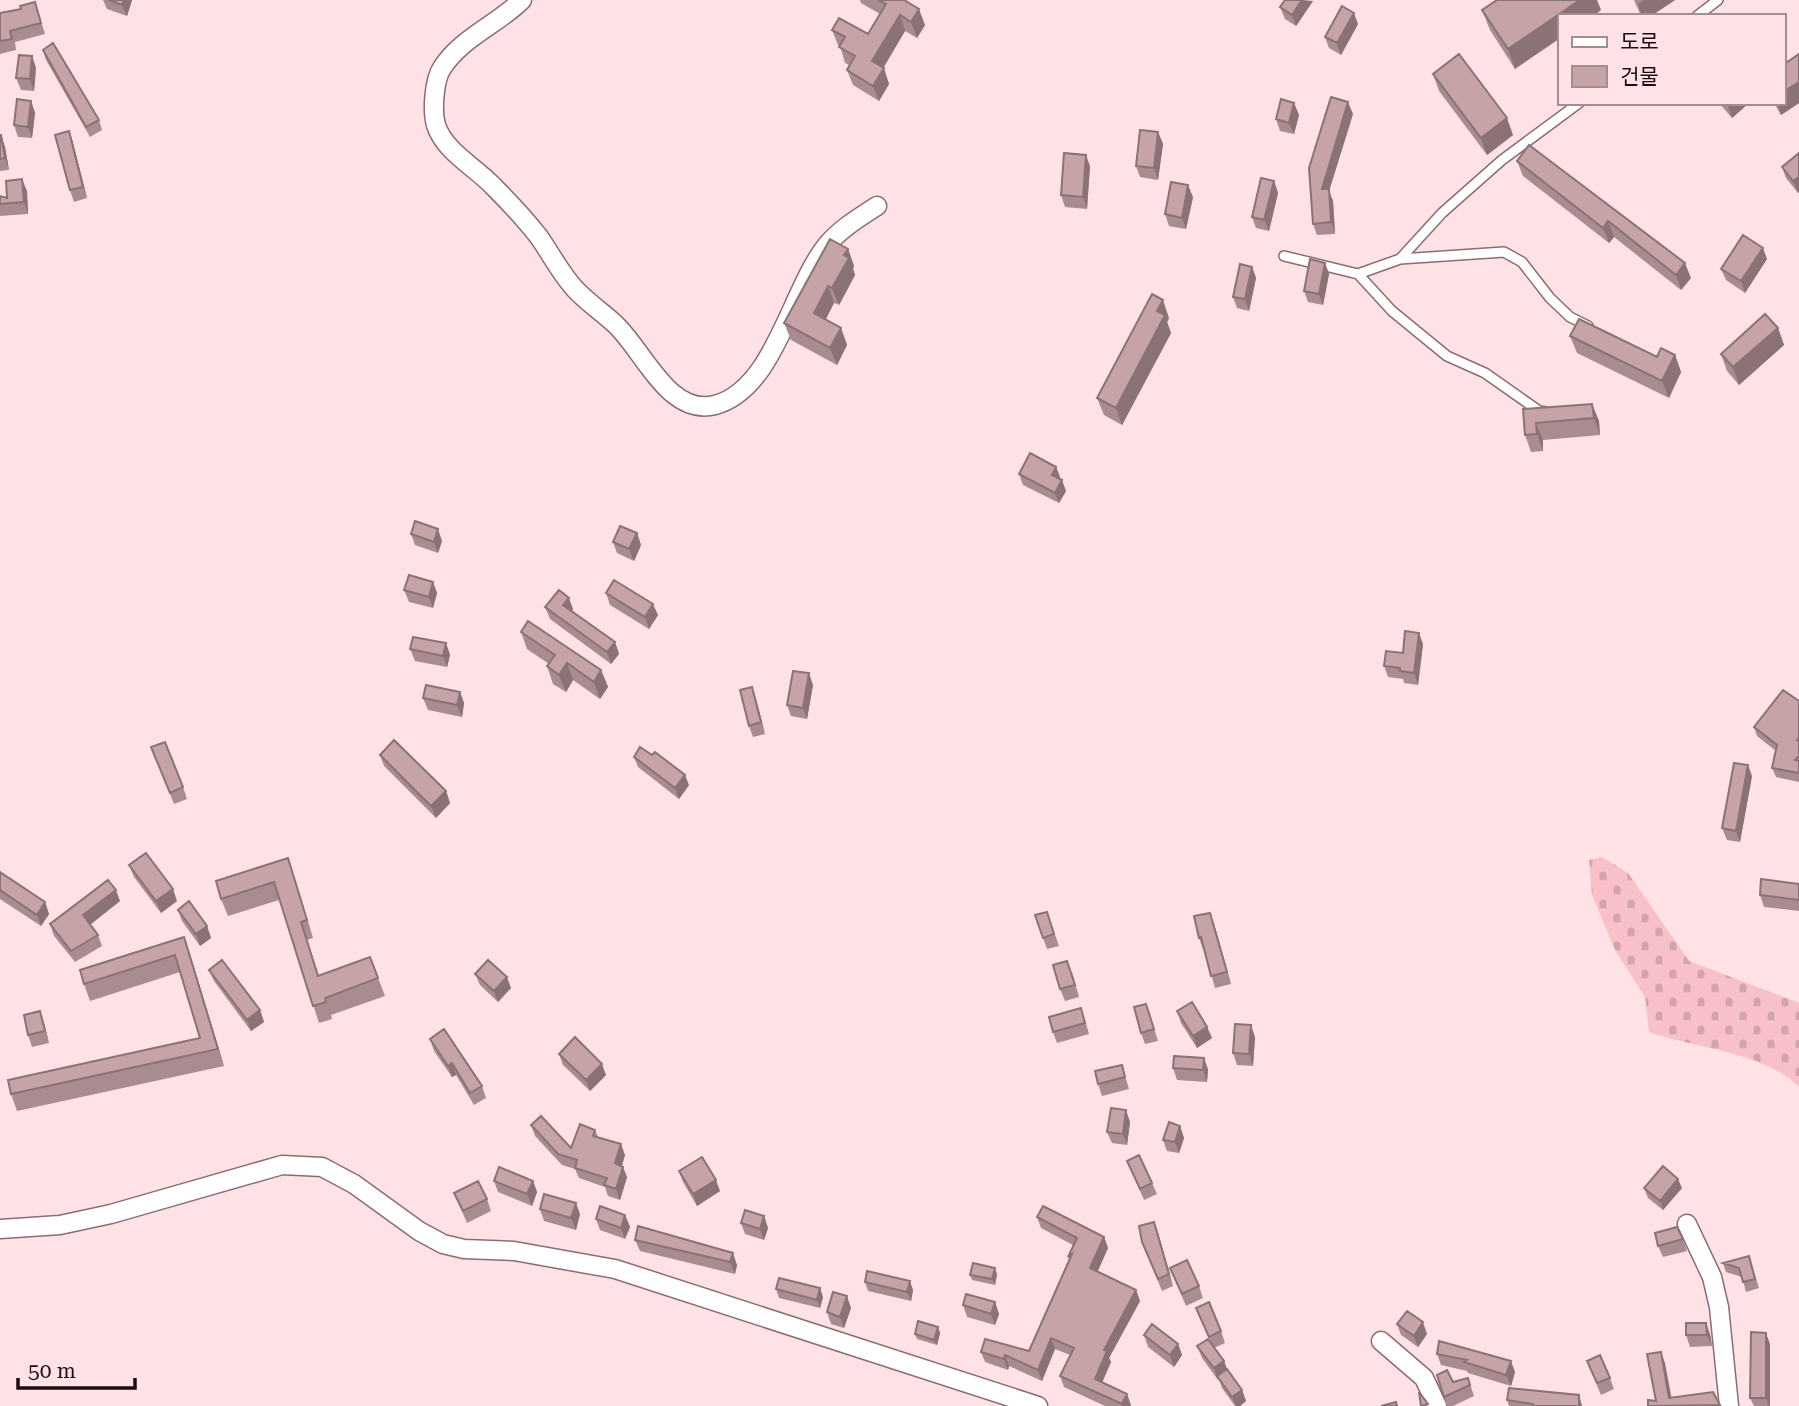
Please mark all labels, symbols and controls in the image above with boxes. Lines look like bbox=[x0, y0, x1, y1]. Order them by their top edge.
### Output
legend bbox=[1558, 14, 1785, 105]
text: 도로 bbox=[1620, 30, 1659, 54]
text: 건물 bbox=[1620, 65, 1659, 89]
scale bar bbox=[18, 1346, 135, 1390]
text: 50 m bbox=[28, 1359, 76, 1383]

